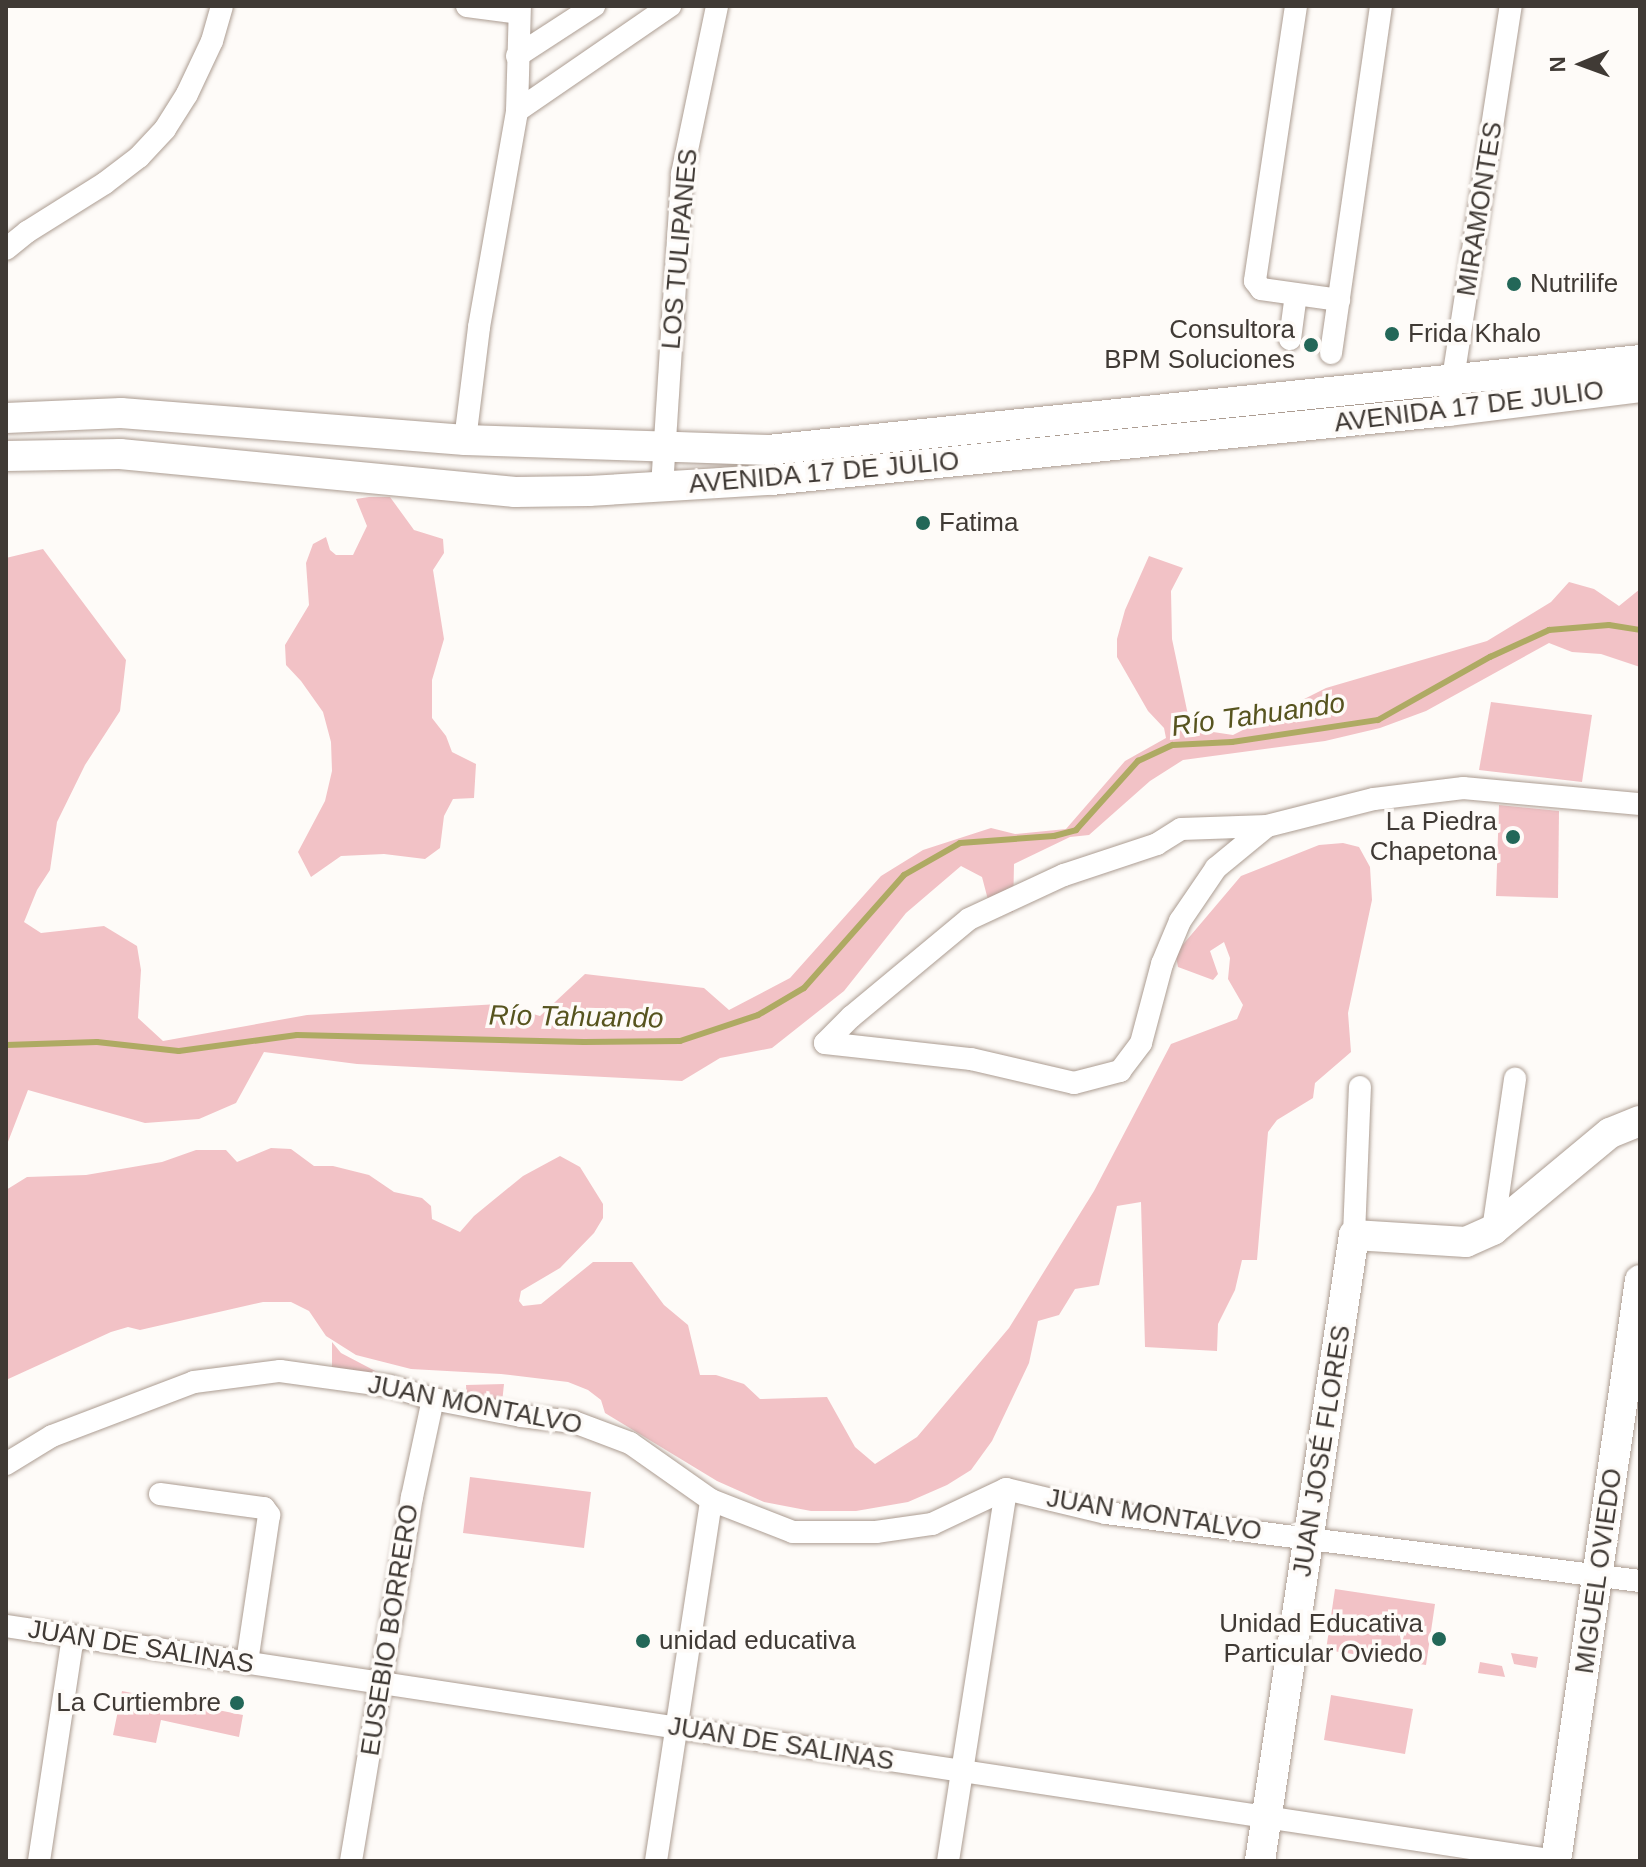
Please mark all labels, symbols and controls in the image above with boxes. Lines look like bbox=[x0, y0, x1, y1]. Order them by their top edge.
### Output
north arrow bbox=[1542, 24, 1622, 104]
text: N bbox=[1545, 56, 1570, 73]
street label: MIRAMONTES bbox=[1451, 120, 1509, 298]
street label: LOS TULIPANES bbox=[656, 147, 704, 351]
place label: Nutrilife bbox=[1530, 268, 1618, 300]
marker: Nutrilife bbox=[1505, 275, 1523, 293]
place label: Consultora BPM Soluciones bbox=[1104, 314, 1295, 376]
place label: Frida Khalo bbox=[1408, 318, 1541, 350]
marker: Frida Khalo bbox=[1383, 325, 1401, 343]
marker: Consultora BPM Soluciones bbox=[1302, 336, 1320, 354]
street label: AVENIDA 17 DE JULIO bbox=[1332, 375, 1606, 439]
street label: AVENIDA 17 DE JULIO bbox=[687, 446, 961, 500]
place label: Fatima bbox=[939, 507, 1018, 539]
marker: Fatima bbox=[914, 514, 932, 532]
water label: Río Tahuando bbox=[1169, 686, 1347, 744]
place label: La Piedra Chapetona bbox=[1370, 806, 1497, 868]
marker: La Piedra Chapetona bbox=[1504, 828, 1522, 846]
water label: Río Tahuando bbox=[488, 999, 664, 1035]
street label: JUAN JOSÉ FLORES bbox=[1287, 1323, 1357, 1579]
street label: JUAN MONTALVO bbox=[365, 1369, 585, 1441]
street label: MIGUEL OVIEDO bbox=[1569, 1466, 1629, 1676]
street label: JUAN MONTALVO bbox=[1044, 1483, 1264, 1547]
street label: EUSEBIO BORRERO bbox=[355, 1502, 425, 1758]
place label: Unidad Educativa Particular Oviedo bbox=[1219, 1608, 1423, 1670]
street label: JUAN DE SALINAS bbox=[26, 1614, 256, 1680]
place label: unidad educativa bbox=[659, 1625, 856, 1657]
marker: Unidad Educativa Particular Oviedo bbox=[1430, 1630, 1448, 1648]
marker: unidad educativa bbox=[634, 1632, 652, 1650]
place label: La Curtiembre bbox=[56, 1687, 221, 1719]
marker: La Curtiembre bbox=[228, 1694, 246, 1712]
street label: JUAN DE SALINAS bbox=[666, 1711, 896, 1777]

